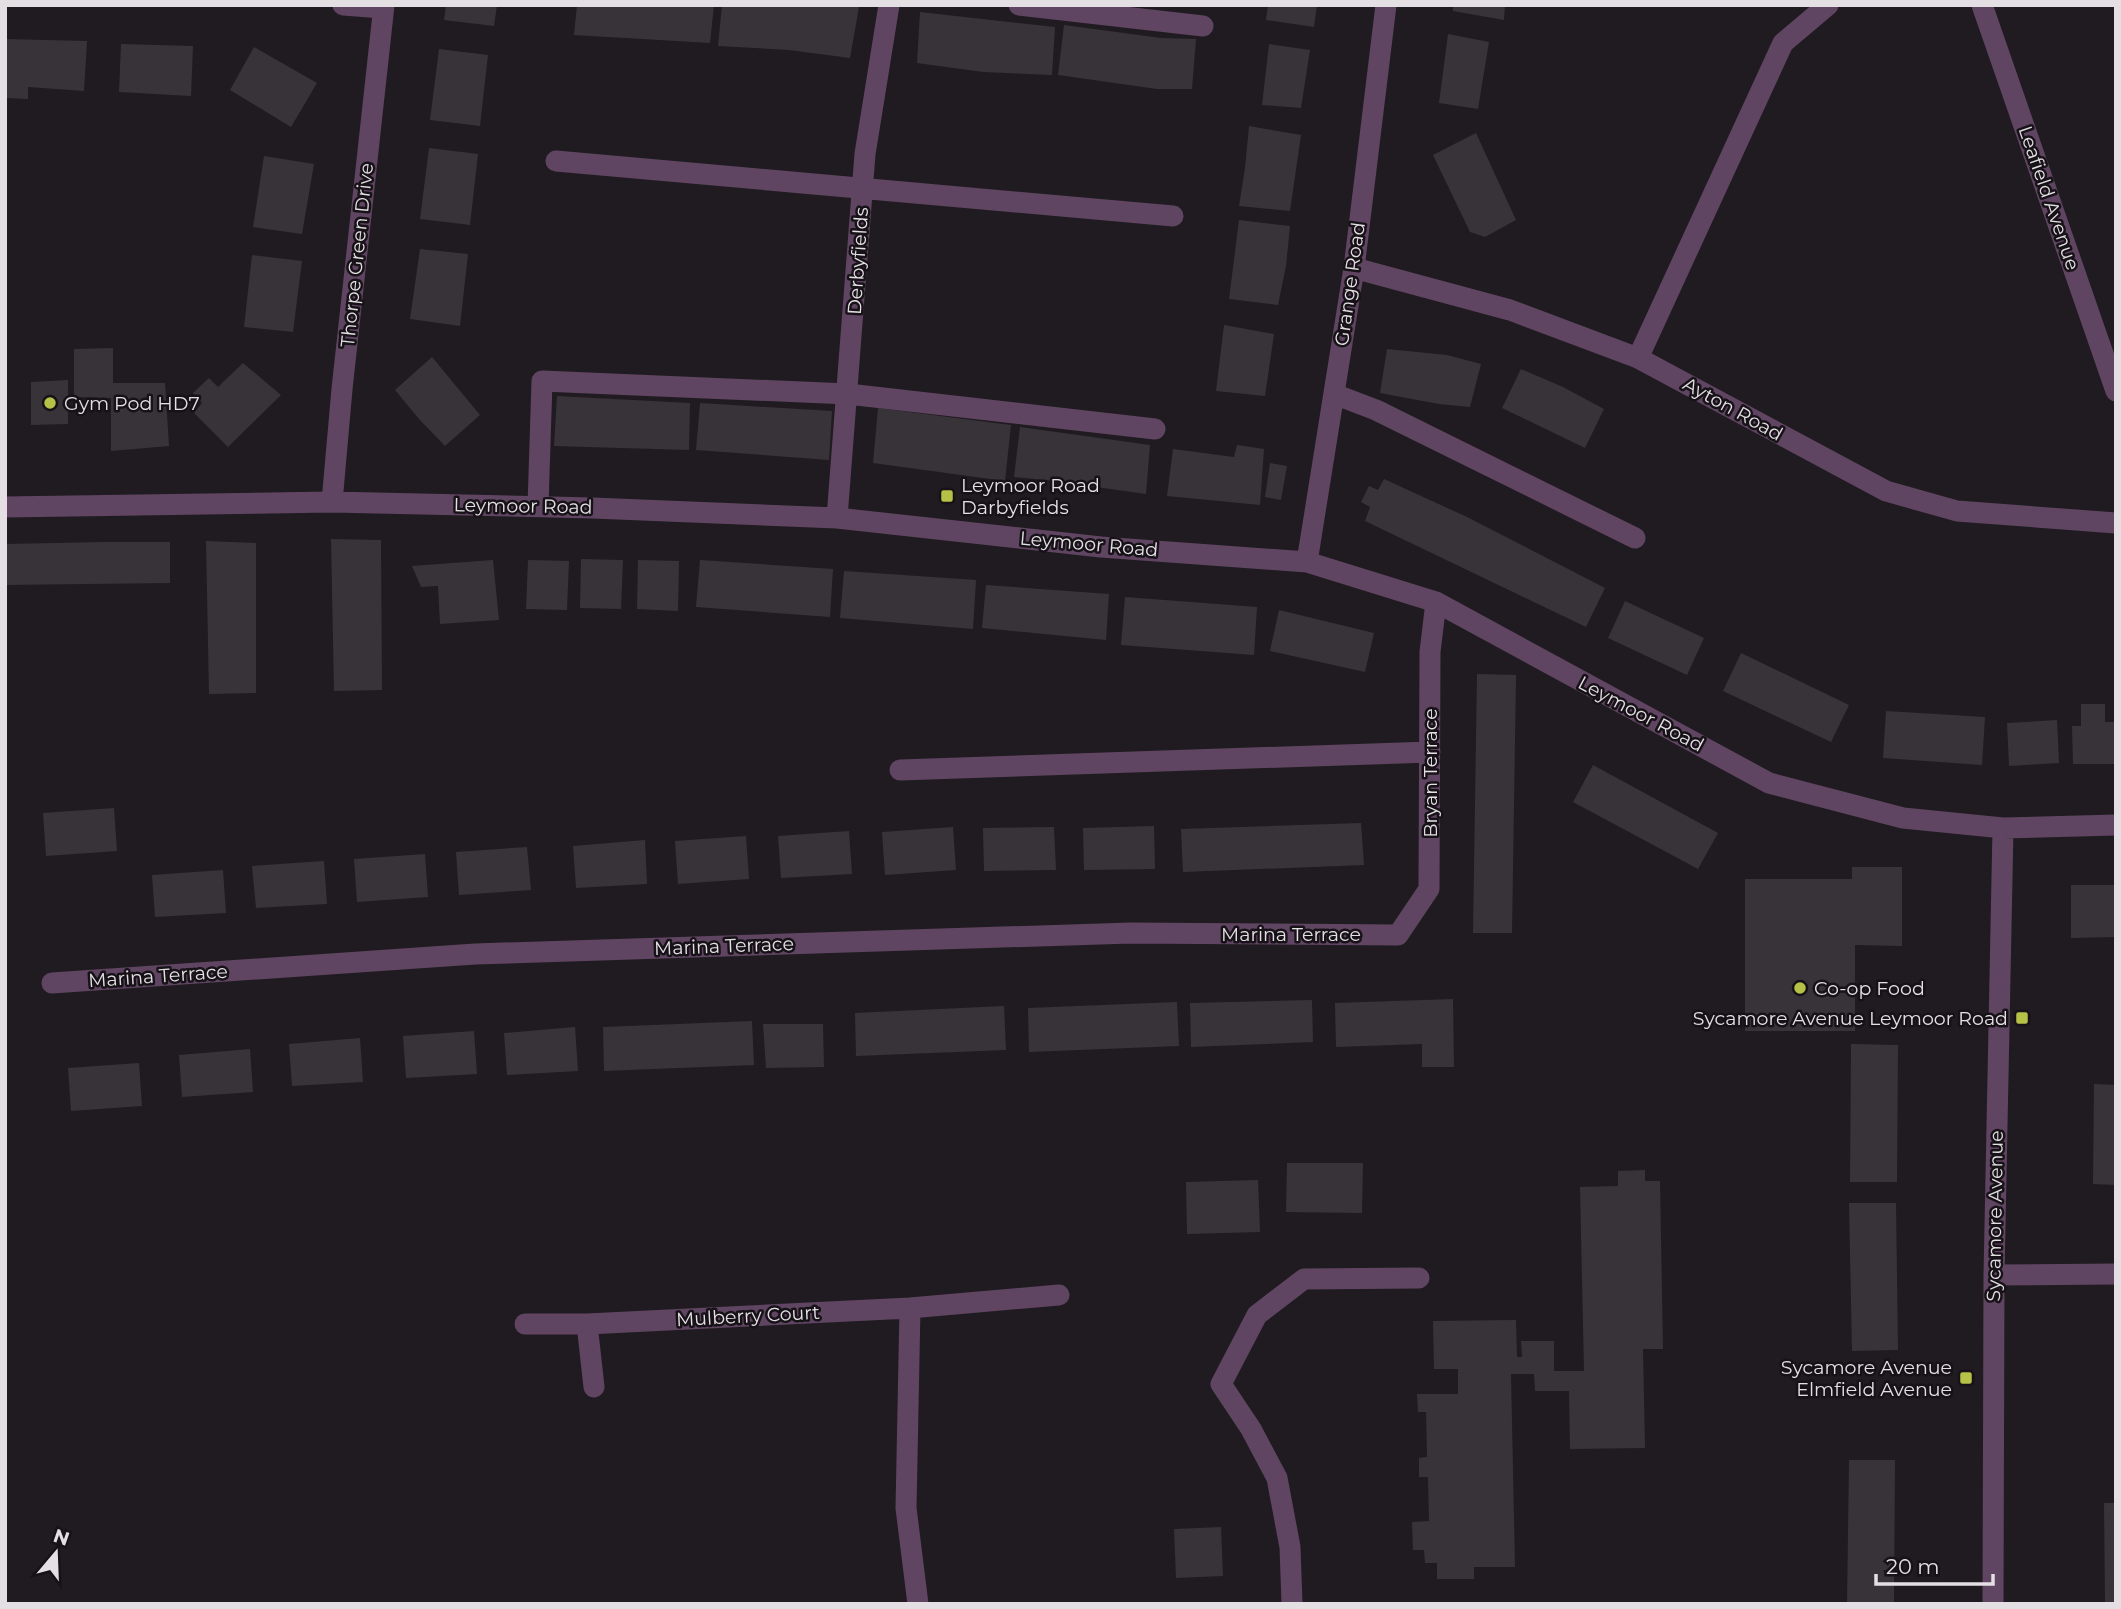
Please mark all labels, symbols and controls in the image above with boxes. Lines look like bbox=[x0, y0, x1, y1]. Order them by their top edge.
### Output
street label: Leafield Avenue bbox=[2014, 123, 2084, 273]
street label: Thorpe Green Drive bbox=[336, 162, 378, 348]
street label: Derbyfields bbox=[843, 206, 873, 316]
street label: Grange Road bbox=[1330, 221, 1370, 347]
street label: Ayton Road bbox=[1679, 372, 1787, 446]
place label: Gym Pod HD7 bbox=[64, 392, 200, 415]
marker: Gym Pod HD7 bbox=[42, 395, 58, 411]
place label: Leymoor Road Darbyfields bbox=[961, 474, 1100, 519]
marker: Leymoor Road Darbyfields bbox=[939, 488, 955, 504]
street label: Leymoor Road bbox=[453, 493, 593, 519]
street label: Leymoor Road bbox=[1019, 526, 1159, 562]
street label: Leymoor Road bbox=[1574, 671, 1708, 757]
street label: Bryan Terrace bbox=[1419, 708, 1442, 838]
street label: Marina Terrace bbox=[1221, 923, 1361, 946]
street label: Marina Terrace bbox=[654, 932, 794, 960]
street label: Marina Terrace bbox=[87, 960, 229, 992]
place label: Co-op Food bbox=[1814, 977, 1925, 1000]
marker: Co-op Food bbox=[1792, 980, 1808, 996]
place label: Sycamore Avenue Leymoor Road bbox=[1693, 1007, 2008, 1030]
marker: Sycamore Avenue Leymoor Road bbox=[2014, 1010, 2030, 1026]
street label: Sycamore Avenue bbox=[1982, 1130, 2008, 1302]
street label: Mulberry Court bbox=[676, 1301, 821, 1331]
place label: Sycamore Avenue Elmfield Avenue bbox=[1781, 1356, 1952, 1401]
marker: Sycamore Avenue Elmfield Avenue bbox=[1958, 1370, 1974, 1386]
north arrow bbox=[21, 1518, 91, 1588]
text: N bbox=[50, 1524, 72, 1551]
scale bar bbox=[1876, 1542, 1993, 1586]
text: 20 m bbox=[1886, 1554, 1940, 1579]

